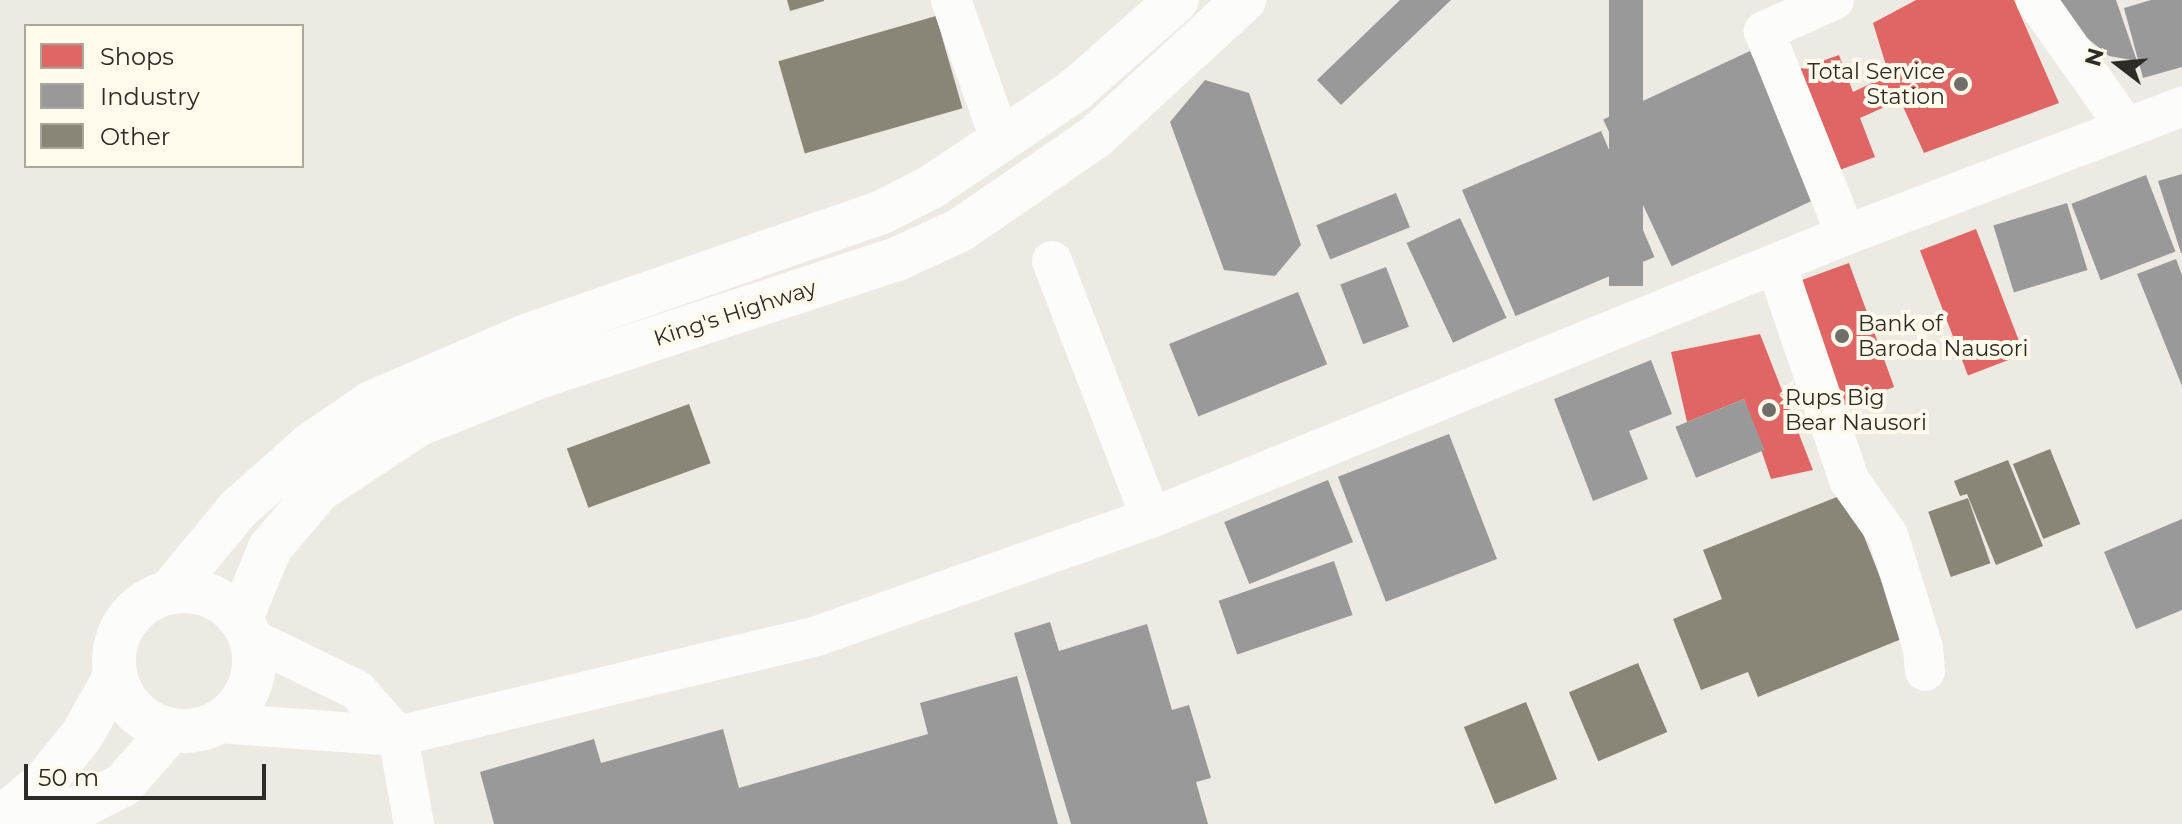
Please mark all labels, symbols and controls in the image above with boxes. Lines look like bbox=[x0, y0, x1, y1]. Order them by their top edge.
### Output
legend bbox=[24, 24, 304, 168]
north arrow bbox=[2078, 24, 2158, 104]
text: Shops bbox=[100, 42, 174, 71]
text: N bbox=[2079, 45, 2110, 70]
place label: Total Service Station bbox=[1807, 58, 1945, 110]
marker: Total Service Station bbox=[1952, 75, 1970, 93]
text: Industry bbox=[100, 82, 200, 111]
text: Other bbox=[100, 122, 170, 151]
street label: King's Highway bbox=[650, 274, 820, 352]
place label: Bank of Baroda Nausori bbox=[1858, 310, 2028, 362]
marker: Bank of Baroda Nausori bbox=[1833, 327, 1851, 345]
place label: Rups Big Bear Nausori bbox=[1785, 384, 1927, 436]
marker: Rups Big Bear Nausori bbox=[1760, 401, 1778, 419]
scale bar bbox=[28, 748, 270, 798]
text: 50 m bbox=[38, 763, 99, 792]

